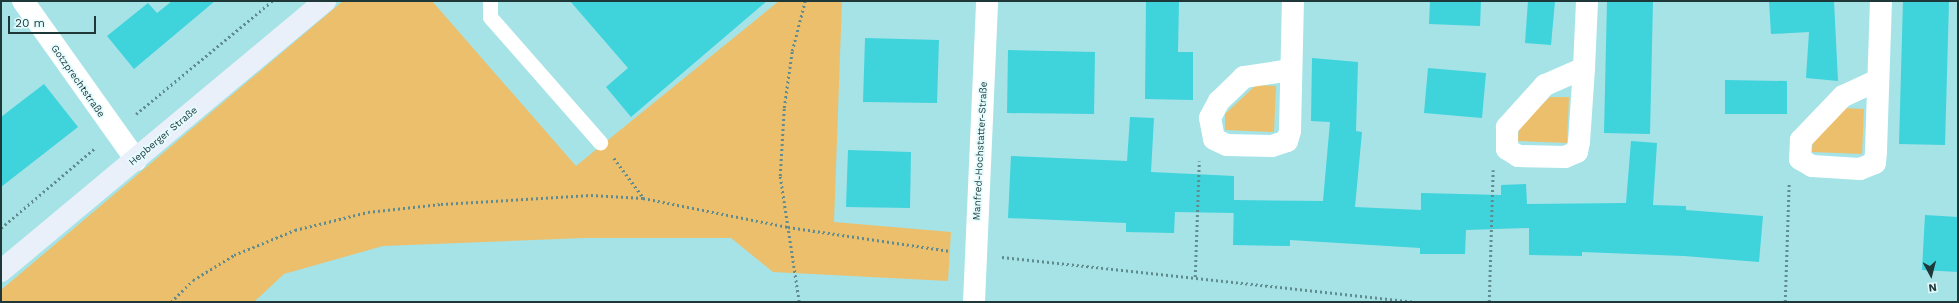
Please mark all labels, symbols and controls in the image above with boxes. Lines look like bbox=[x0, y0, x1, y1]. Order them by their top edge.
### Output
scale bar bbox=[10, 8, 98, 34]
text: 20 m bbox=[15, 16, 45, 30]
street label: Gotzprechtstraße bbox=[49, 43, 107, 119]
street label: Manfred-Hochstatter-Straße bbox=[970, 81, 990, 221]
street label: Hepberger Straße bbox=[126, 104, 200, 168]
north arrow bbox=[1911, 255, 1951, 295]
text: N bbox=[1928, 280, 1937, 294]

